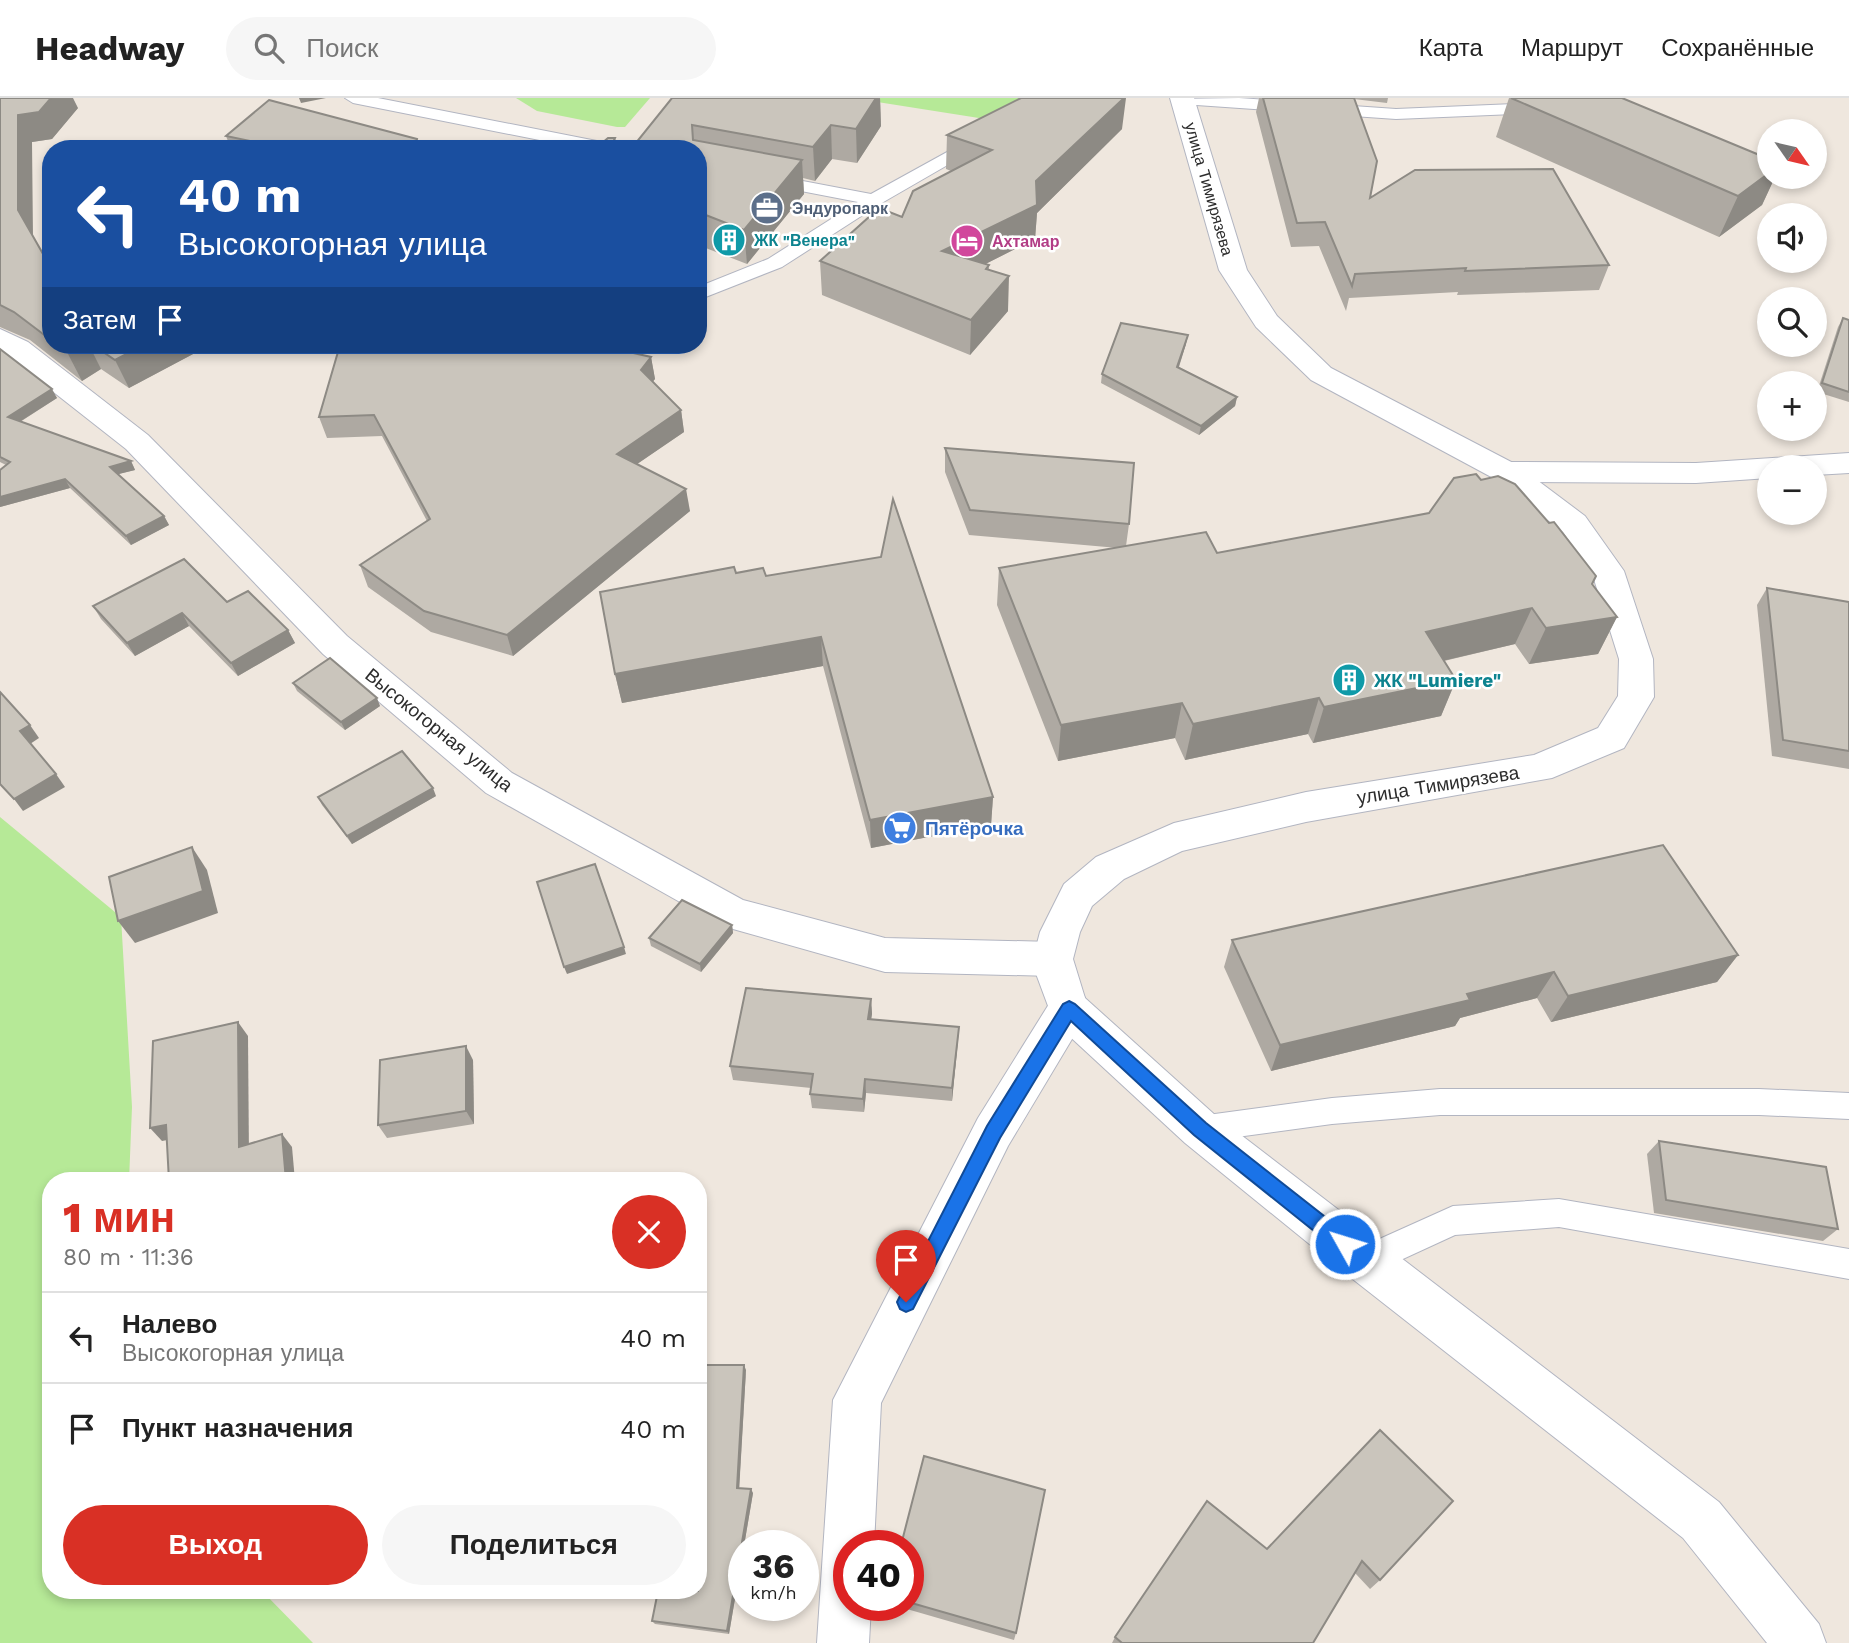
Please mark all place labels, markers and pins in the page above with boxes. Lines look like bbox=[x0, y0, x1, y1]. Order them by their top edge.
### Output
office icon: Эндуропарк bbox=[748, 189, 786, 227]
place label: Эндуропарк bbox=[792, 199, 889, 218]
building icon: ЖК "Венера" bbox=[710, 221, 748, 259]
hotel icon: Ахтамар bbox=[948, 222, 986, 260]
place label: ЖК "Венера" bbox=[753, 231, 855, 250]
place label: Ахтамар bbox=[992, 232, 1060, 251]
building icon: ЖК "Lumiere" bbox=[1330, 661, 1368, 699]
place label: ЖК "Lumiere" bbox=[1373, 669, 1501, 692]
supermarket icon: Пятёрочка bbox=[881, 809, 919, 847]
place label: Пятёрочка bbox=[925, 817, 1024, 840]
pin bbox=[876, 1230, 936, 1302]

